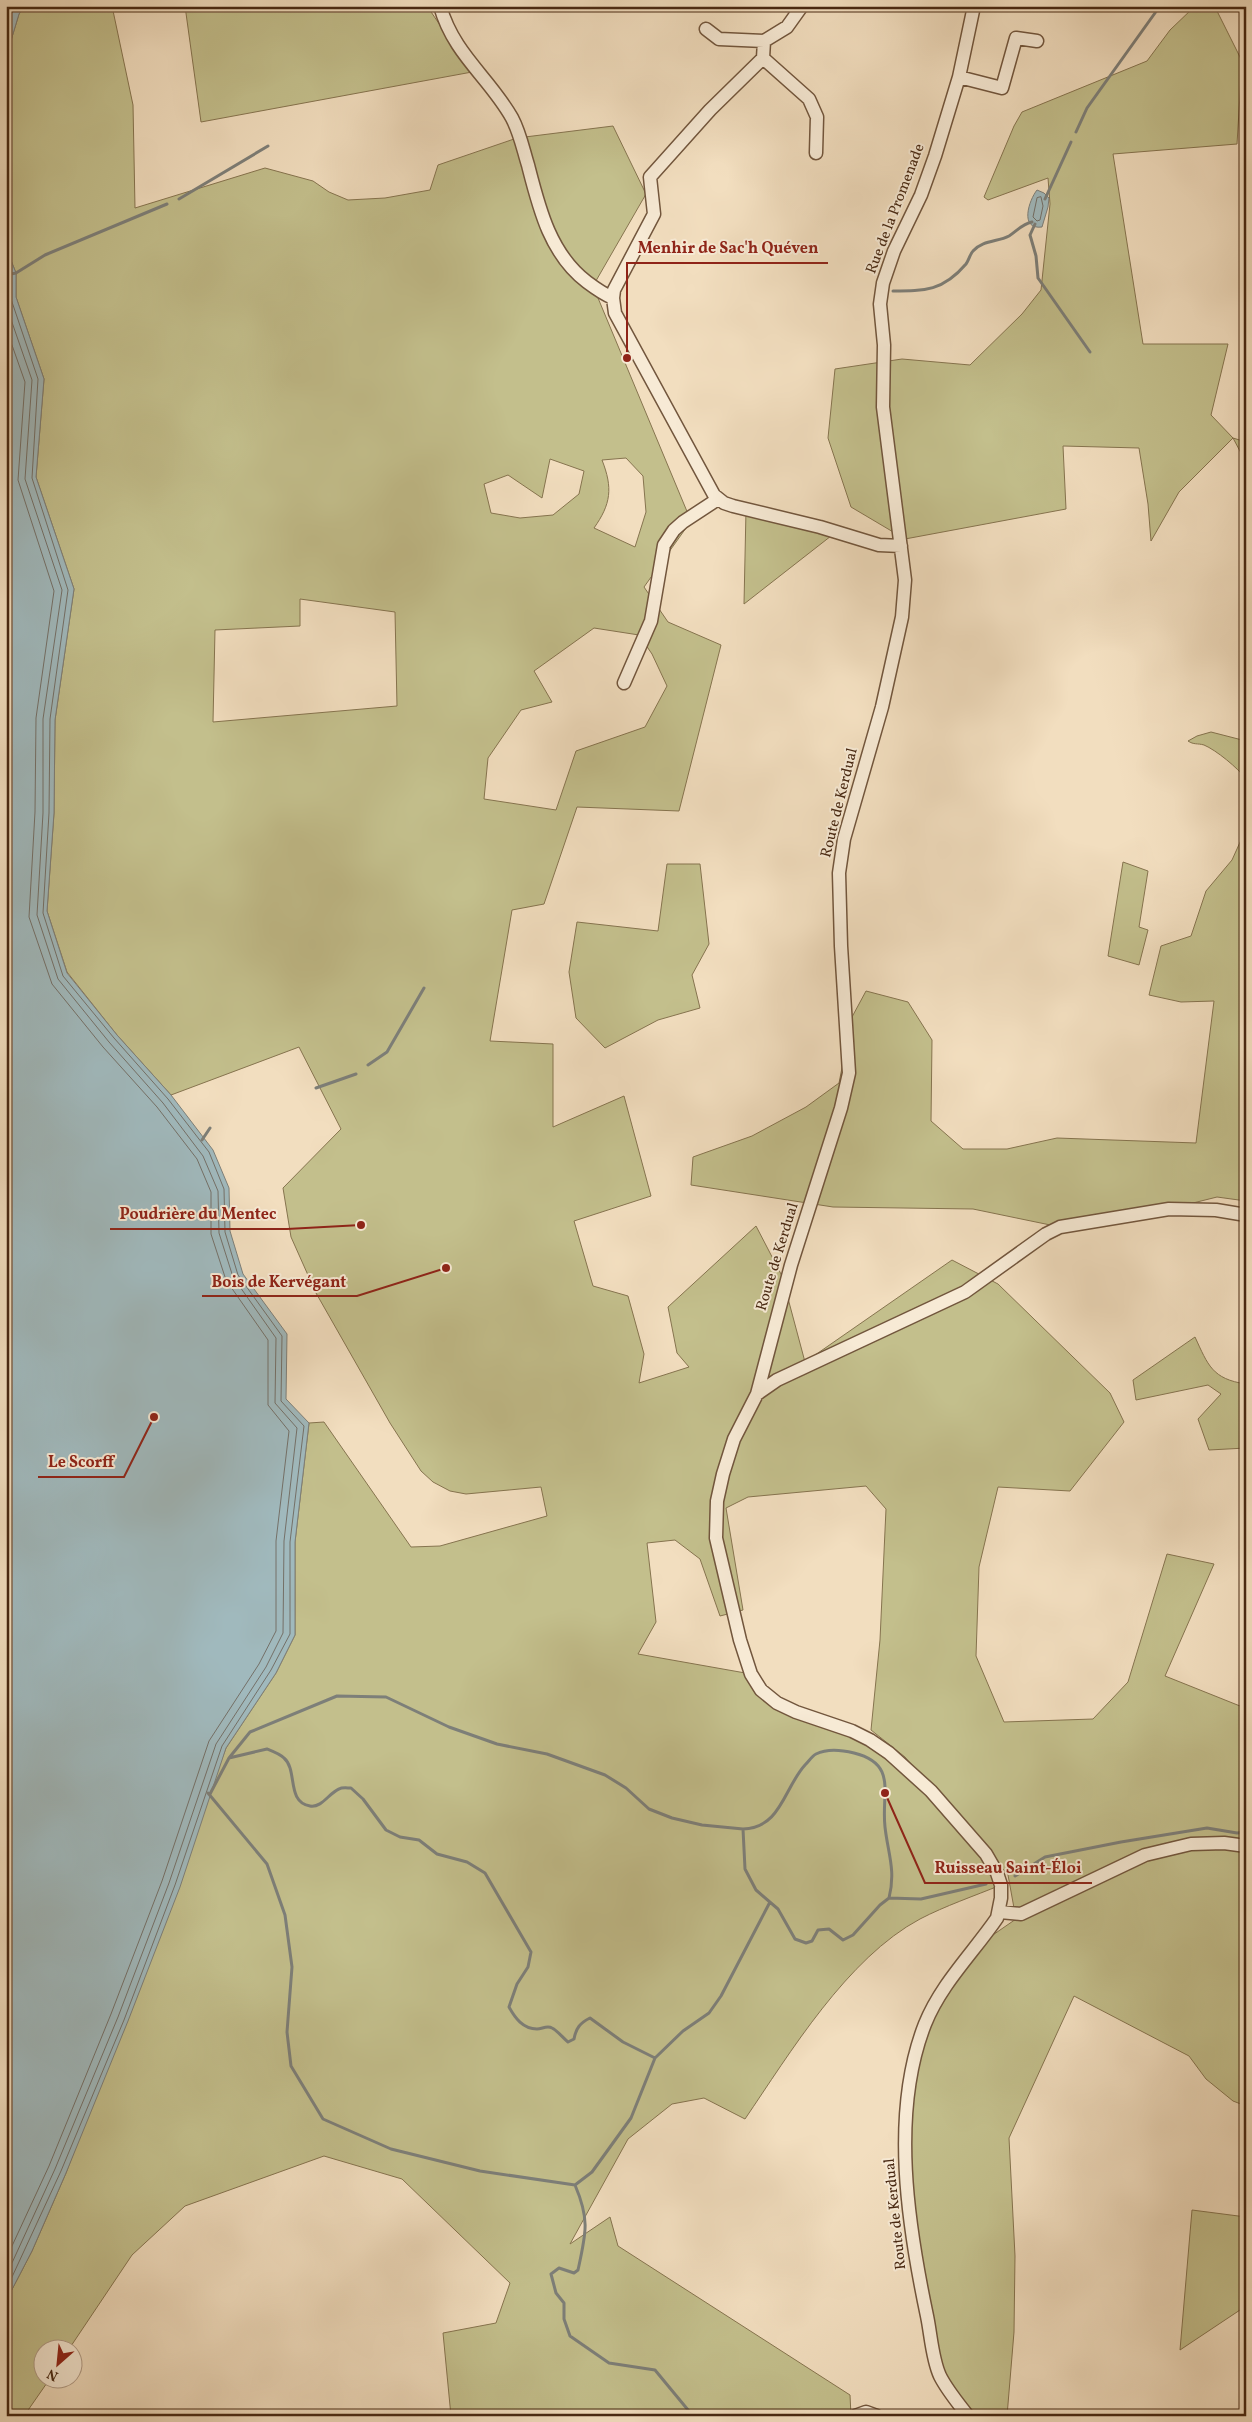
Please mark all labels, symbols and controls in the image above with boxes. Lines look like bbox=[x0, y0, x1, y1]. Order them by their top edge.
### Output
street label: Rue de la Promenade bbox=[862, 141, 930, 277]
callout: Menhir de Sac'h Quéven bbox=[627, 232, 828, 263]
text: Menhir de Sac'h Quéven bbox=[637, 238, 819, 260]
street label: Route de Kerdual bbox=[816, 746, 864, 860]
callout: Poudrière du Mentec bbox=[110, 1198, 287, 1229]
street label: Route de Kerdual bbox=[752, 1200, 804, 1314]
text: Poudrière du Mentec bbox=[120, 1204, 277, 1226]
callout: Bois de Kervégant bbox=[202, 1265, 357, 1296]
text: Bois de Kervégant bbox=[212, 1272, 346, 1294]
callout: Le Scorff bbox=[38, 1446, 124, 1477]
text: Le Scorff bbox=[48, 1452, 116, 1474]
callout: Ruisseau Saint-Éloi bbox=[925, 1852, 1092, 1883]
text: Ruisseau Saint-Éloi bbox=[934, 1858, 1082, 1880]
street label: Route de Kerdual bbox=[880, 2157, 912, 2271]
north arrow bbox=[32, 2340, 82, 2390]
text: N bbox=[44, 2363, 62, 2385]

